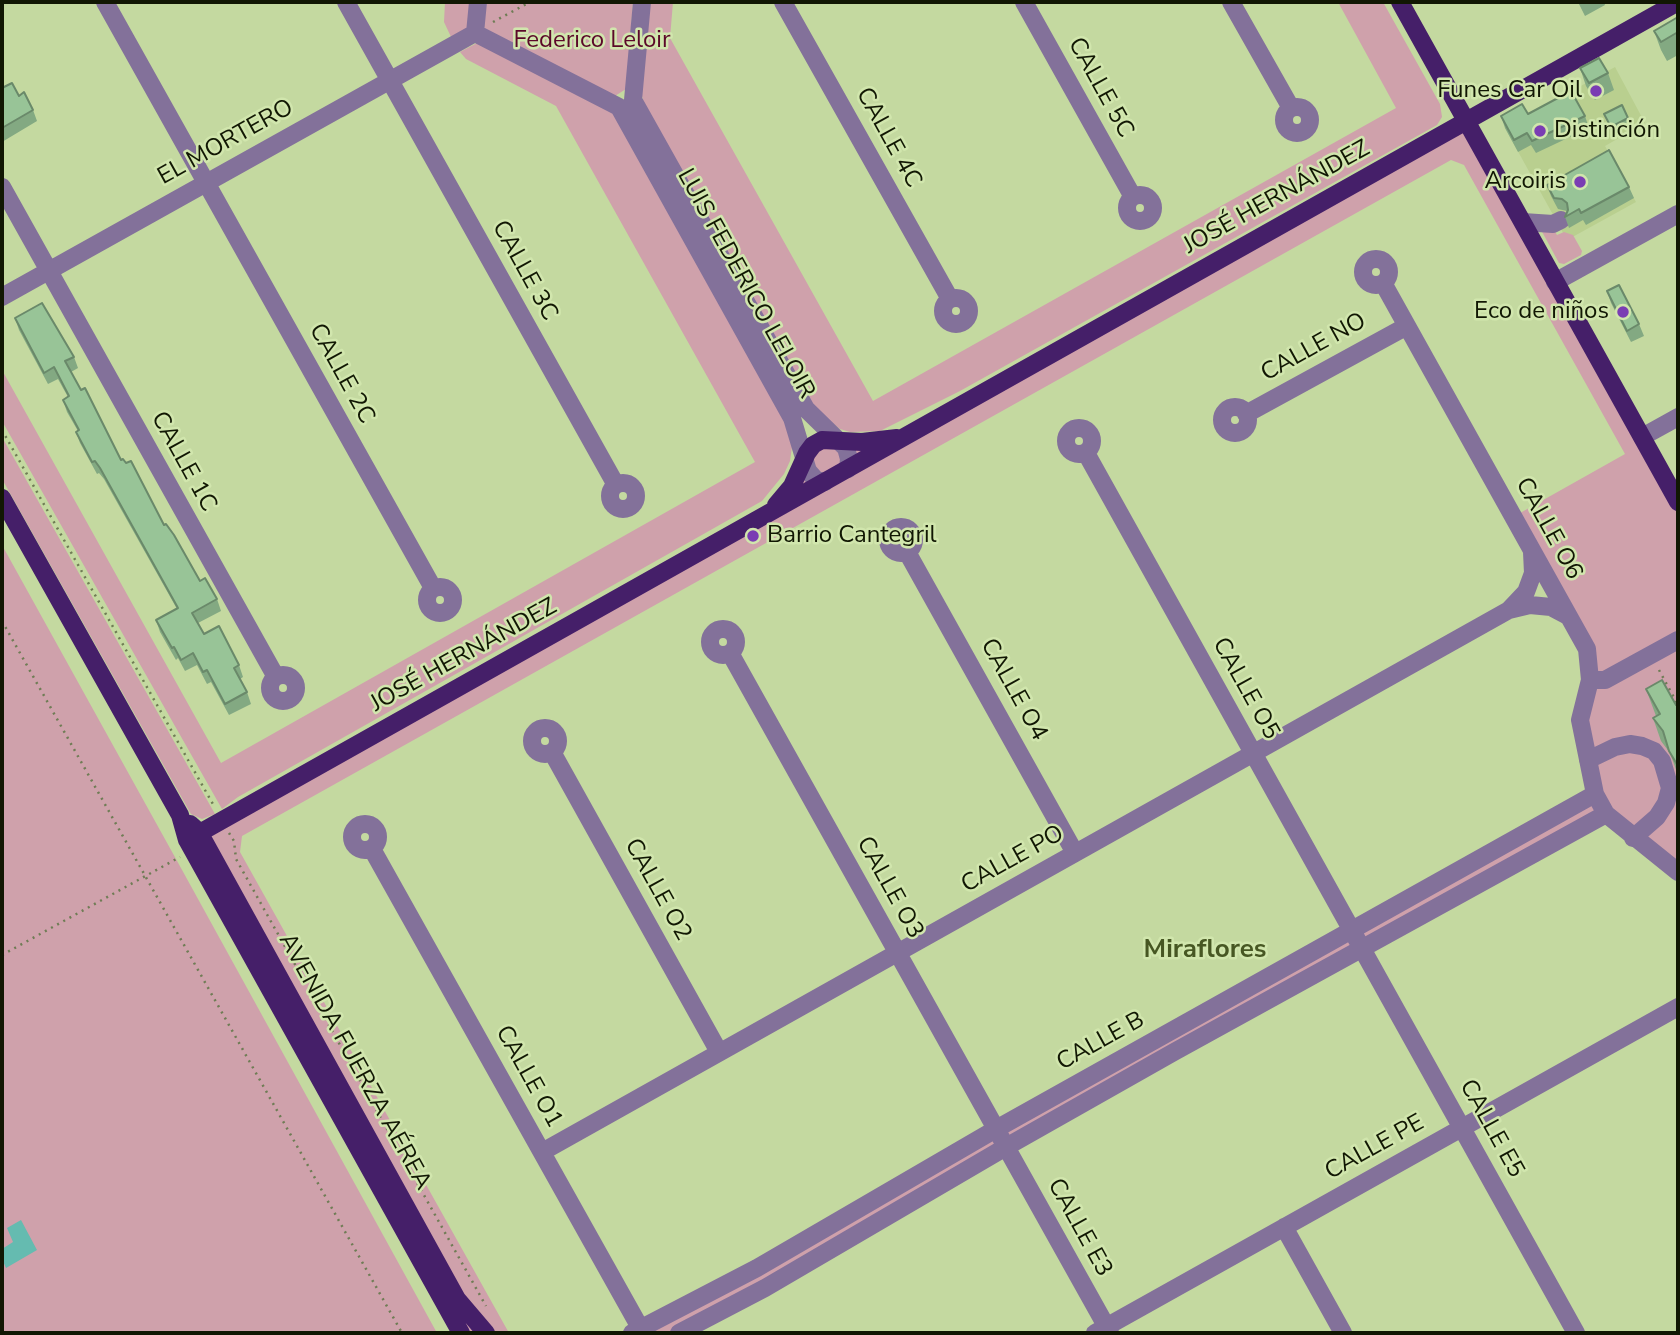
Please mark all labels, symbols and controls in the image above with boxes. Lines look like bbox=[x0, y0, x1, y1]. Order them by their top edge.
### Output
park label: Federico Leloir bbox=[514, 27, 670, 55]
street label: CALLE 5C bbox=[1061, 33, 1139, 143]
place label: Funes Car Oil bbox=[1437, 77, 1582, 105]
street label: CALLE 4C bbox=[849, 83, 927, 193]
marker: Funes Car Oil bbox=[1588, 83, 1604, 99]
street label: EL MORTERO bbox=[153, 94, 299, 192]
place label: Distinción bbox=[1554, 117, 1660, 145]
marker: Distinción bbox=[1532, 123, 1548, 139]
street label: JOSÉ HERNÁNDEZ bbox=[1179, 135, 1375, 261]
street label: LUIS FEDERICO LELOIR bbox=[670, 164, 820, 404]
place label: Arcoiris bbox=[1485, 168, 1566, 196]
marker: Arcoiris bbox=[1572, 174, 1588, 190]
street label: CALLE 3C bbox=[485, 216, 563, 326]
place label: Eco de niños bbox=[1474, 298, 1609, 326]
marker: Eco de niños bbox=[1615, 304, 1631, 320]
street label: CALLE NO bbox=[1256, 307, 1372, 389]
street label: CALLE 2C bbox=[302, 319, 380, 429]
street label: CALLE 1C bbox=[144, 407, 222, 517]
street label: CALLE O6 bbox=[1508, 473, 1588, 585]
place label: Barrio Cantegril bbox=[767, 522, 937, 550]
marker: Barrio Cantegril bbox=[745, 528, 761, 544]
street label: JOSÉ HERNÁNDEZ bbox=[366, 593, 562, 719]
street label: CALLE O5 bbox=[1205, 633, 1285, 745]
street label: CALLE O4 bbox=[973, 634, 1053, 746]
street label: CALLE PO bbox=[957, 820, 1069, 900]
street label: CALLE O3 bbox=[849, 832, 929, 944]
street label: CALLE O2 bbox=[617, 834, 697, 946]
street label: AVENIDA FUERZA AÉREA bbox=[271, 929, 437, 1195]
district label: Miraflores bbox=[1144, 935, 1266, 967]
street label: CALLE B bbox=[1052, 1006, 1150, 1078]
street label: CALLE O1 bbox=[488, 1021, 568, 1133]
street label: CALLE E5 bbox=[1452, 1075, 1530, 1183]
street label: CALLE PE bbox=[1321, 1109, 1429, 1187]
street label: CALLE E3 bbox=[1040, 1174, 1118, 1282]

